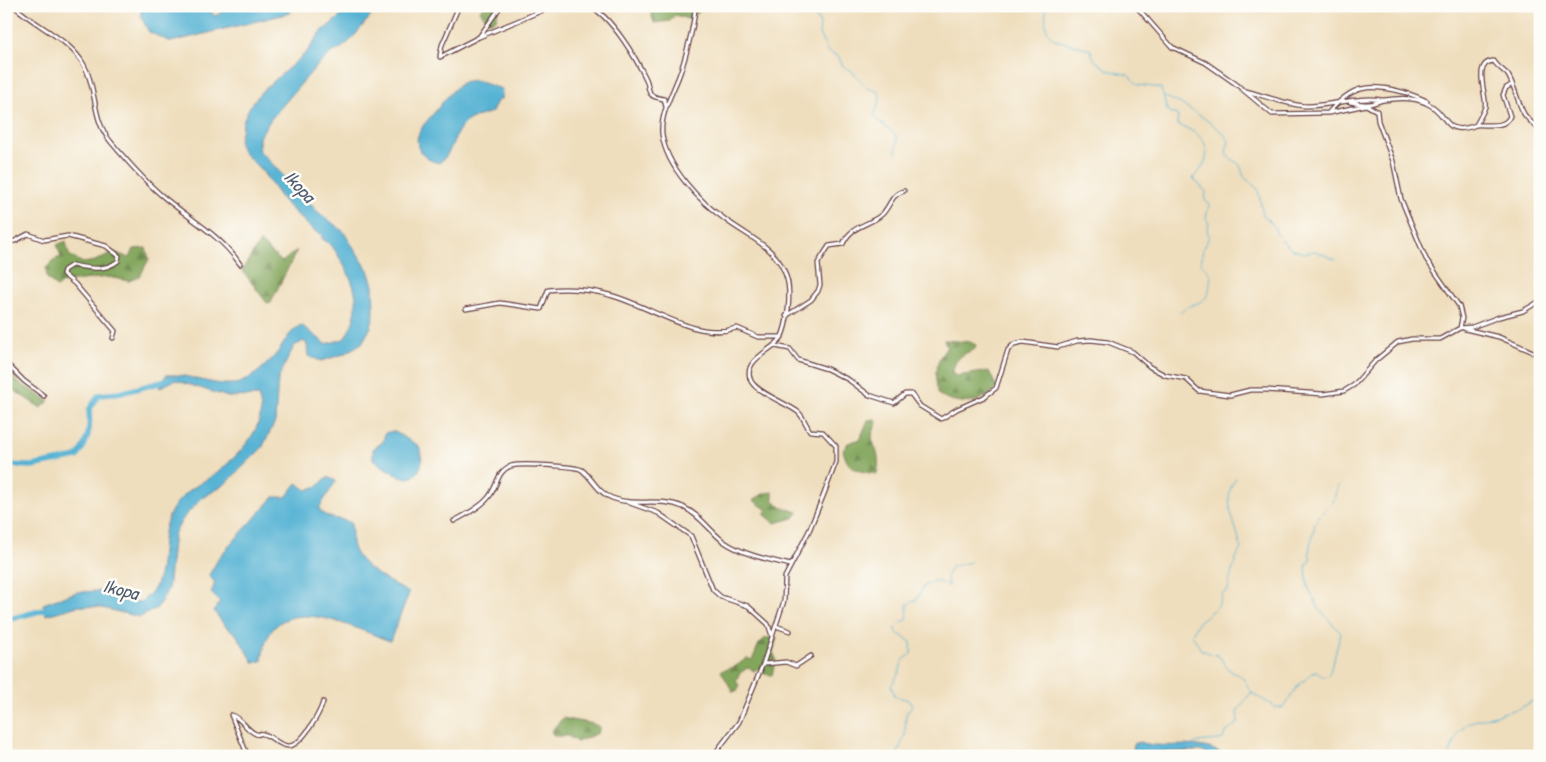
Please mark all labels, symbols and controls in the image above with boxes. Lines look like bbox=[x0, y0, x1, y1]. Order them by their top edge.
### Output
water label: Ikopa bbox=[278, 164, 323, 210]
water label: Ikopa bbox=[101, 572, 144, 607]

